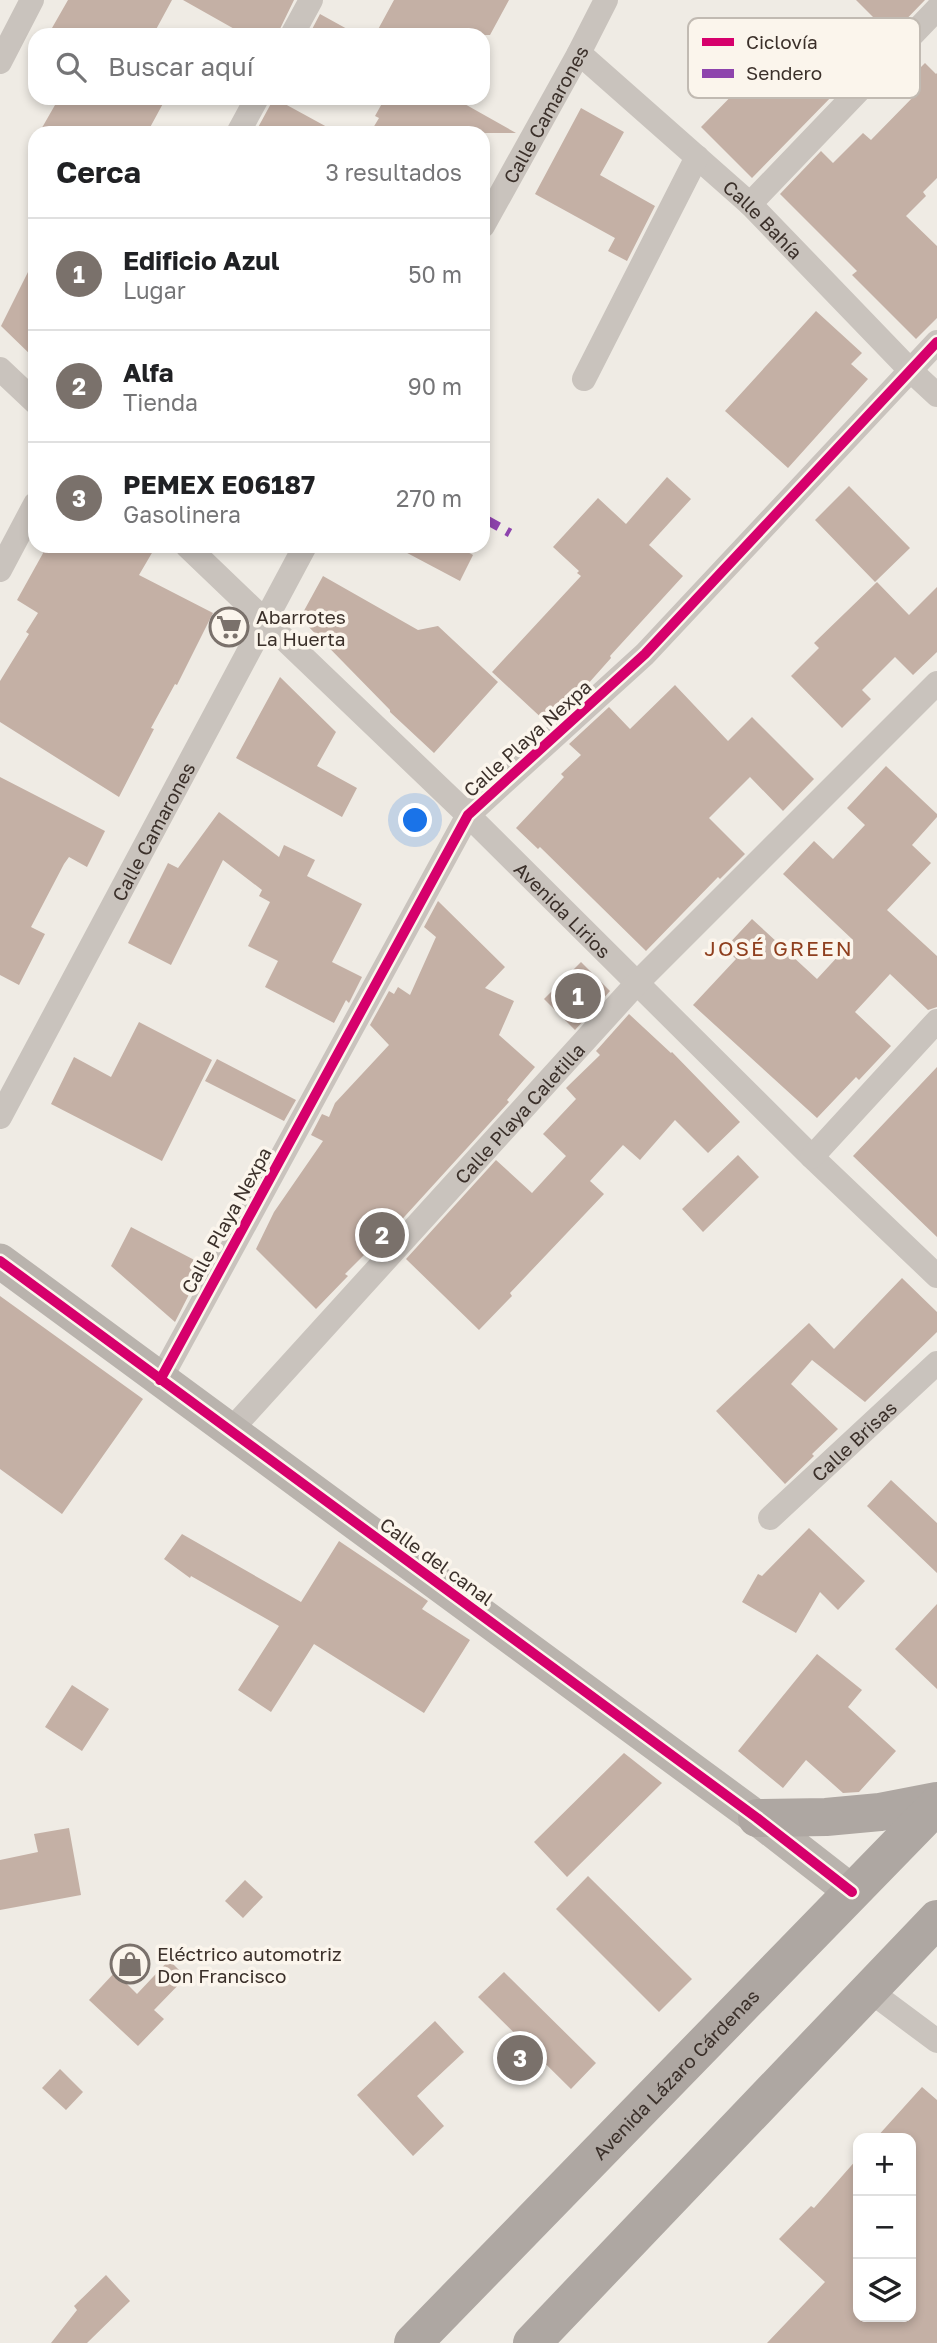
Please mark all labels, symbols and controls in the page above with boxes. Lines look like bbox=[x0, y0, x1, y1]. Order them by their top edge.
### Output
legend bbox=[688, 18, 920, 98]
search box bbox=[28, 28, 490, 105]
text: Ciclovía bbox=[746, 30, 818, 53]
street label: Calle Camarones bbox=[498, 41, 593, 187]
icon: search bbox=[52, 48, 90, 86]
text: Buscar aquí bbox=[108, 51, 254, 82]
text: Sendero bbox=[746, 61, 822, 84]
text: Cerca bbox=[56, 154, 141, 190]
text: 3 resultados bbox=[325, 158, 462, 186]
street label: Calle Bahía bbox=[719, 175, 808, 263]
text: Edificio Azul bbox=[123, 245, 279, 276]
text: 1 bbox=[73, 260, 85, 288]
text: 50 m bbox=[408, 260, 462, 288]
text: Lugar bbox=[123, 276, 186, 304]
text: Alfa bbox=[123, 357, 174, 388]
text: 2 bbox=[72, 372, 86, 400]
text: 90 m bbox=[408, 372, 462, 400]
text: Tienda bbox=[123, 388, 198, 416]
text: PEMEX E06187 bbox=[123, 469, 315, 500]
text: 3 bbox=[72, 484, 86, 512]
text: 270 m bbox=[396, 484, 462, 512]
text: Gasolinera bbox=[123, 500, 241, 528]
place label: Abarrotes La Huerta bbox=[256, 605, 346, 650]
supermarket icon: Abarrotes La Huerta bbox=[208, 606, 250, 648]
street label: Calle Playa Nexpa bbox=[458, 675, 596, 801]
street label: Calle Camarones bbox=[106, 758, 199, 905]
your location bbox=[398, 803, 432, 837]
street label: Avenida Lirios bbox=[510, 857, 616, 962]
district label: JOSÉ GREEN bbox=[704, 935, 854, 961]
pin: 1 bbox=[555, 970, 601, 1022]
street label: Calle Playa Caletilla bbox=[449, 1038, 589, 1188]
street label: Calle Playa Nexpa bbox=[176, 1143, 276, 1297]
pin: 2 bbox=[359, 1209, 405, 1261]
street label: Calle Brisas bbox=[806, 1395, 901, 1485]
street label: Calle del canal bbox=[376, 1512, 498, 1610]
place label: Eléctrico automotriz Don Francisco bbox=[157, 1942, 342, 1987]
shop icon: Eléctrico automotriz Don Francisco bbox=[109, 1943, 151, 1985]
street label: Avenida Lázaro Cárdenas bbox=[587, 1984, 763, 2164]
pin: 3 bbox=[497, 2032, 543, 2084]
map controls bbox=[853, 2133, 916, 2322]
button: + bbox=[853, 2133, 916, 2196]
button: − bbox=[853, 2196, 916, 2259]
button: layers bbox=[853, 2259, 916, 2322]

